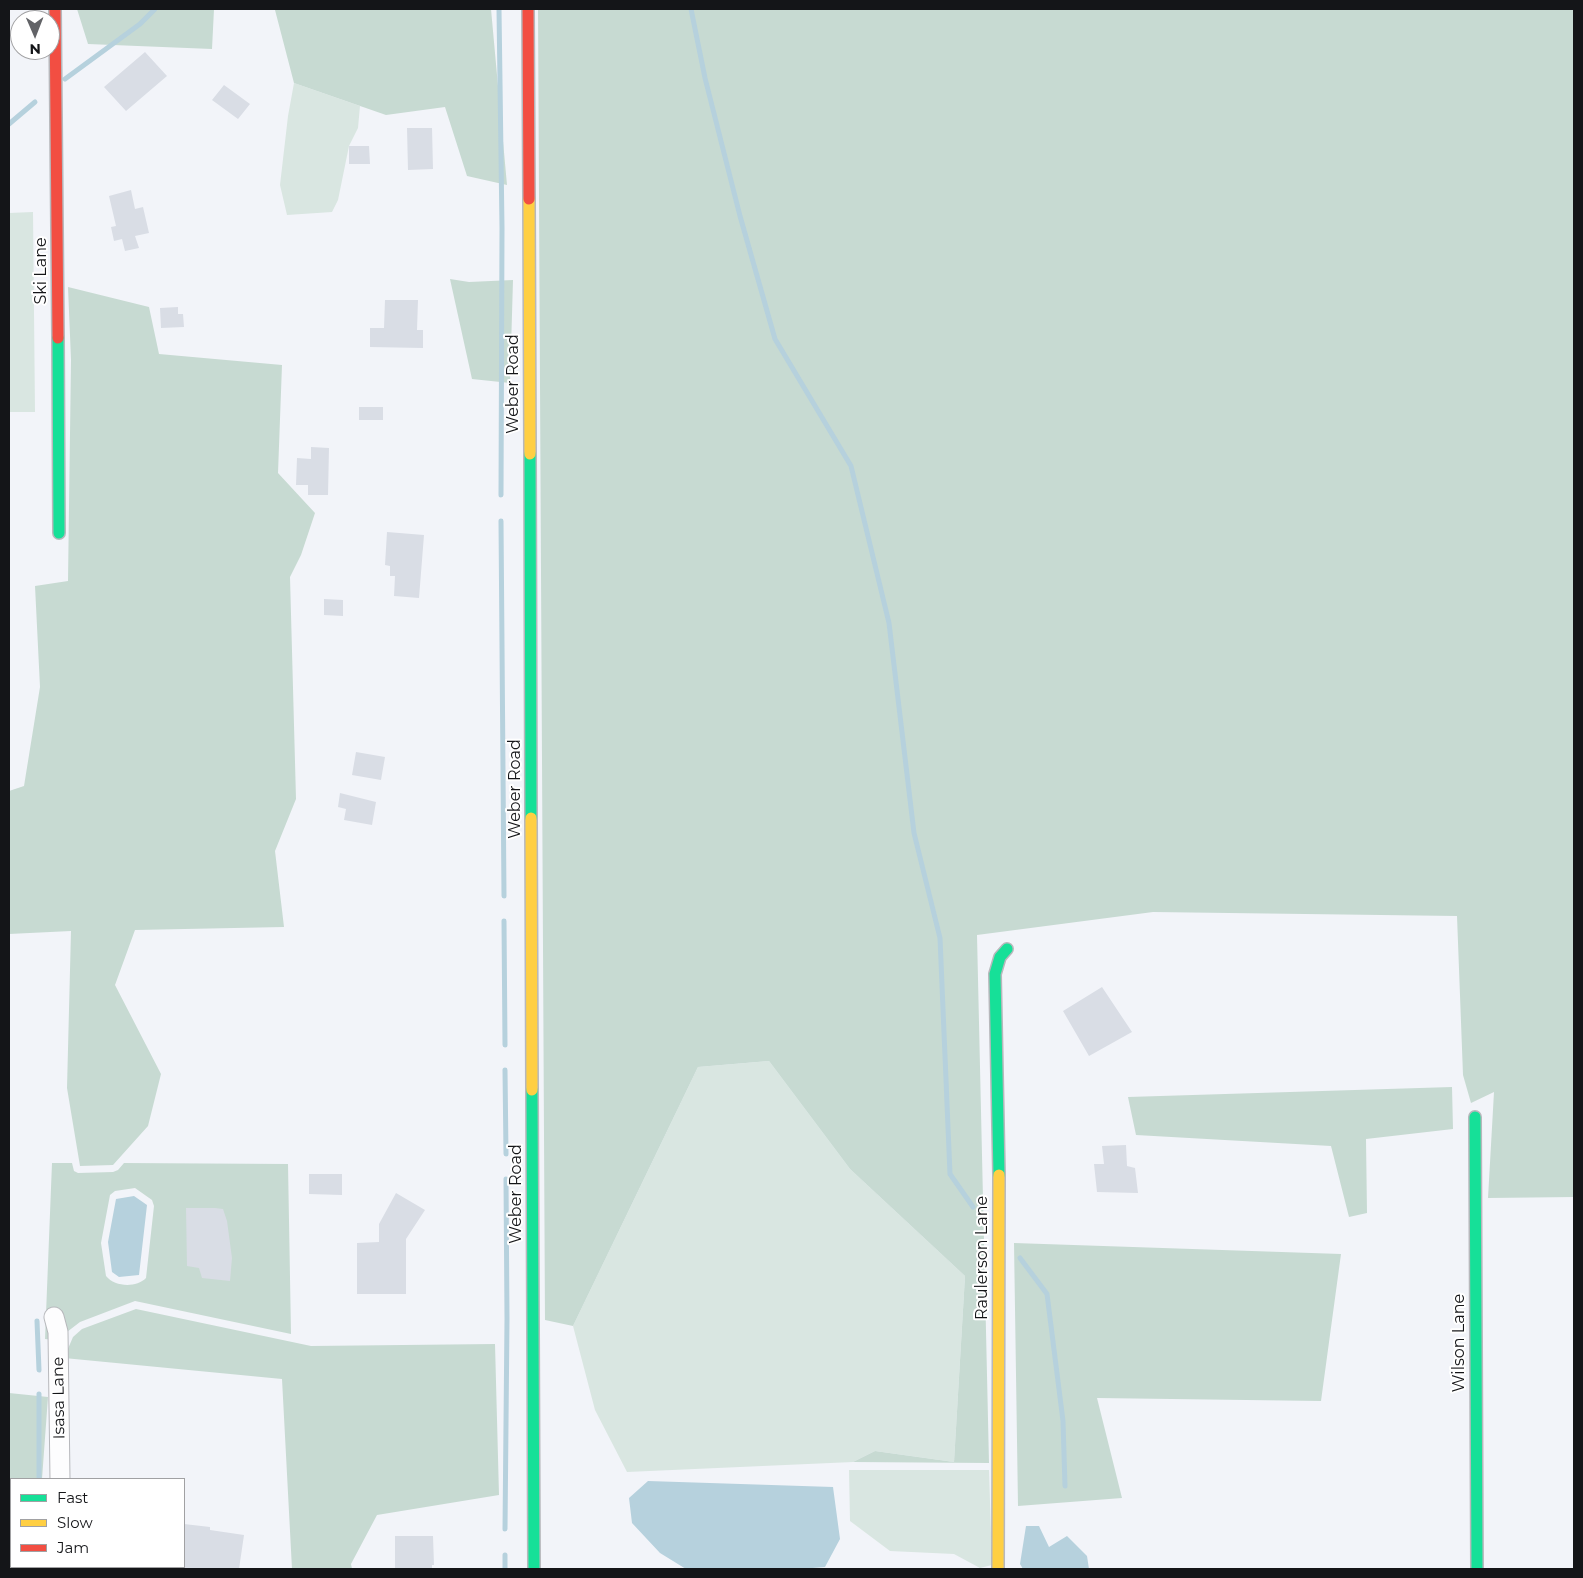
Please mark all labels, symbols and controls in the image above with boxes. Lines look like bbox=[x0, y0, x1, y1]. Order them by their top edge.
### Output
north arrow bbox=[10, 10, 60, 60]
text: N bbox=[29, 40, 41, 58]
street label: Ski Lane bbox=[31, 237, 51, 305]
street label: Weber Road bbox=[503, 334, 523, 434]
street label: Weber Road bbox=[505, 739, 525, 839]
street label: Weber Road bbox=[506, 1144, 526, 1244]
street label: Raulerson Lane bbox=[972, 1196, 992, 1320]
street label: Wilson Lane bbox=[1449, 1294, 1469, 1392]
street label: Isasa Lane bbox=[49, 1356, 69, 1440]
legend bbox=[10, 1478, 185, 1568]
text: Fast bbox=[57, 1488, 88, 1507]
text: Slow bbox=[57, 1513, 93, 1532]
text: Jam bbox=[57, 1538, 89, 1557]

